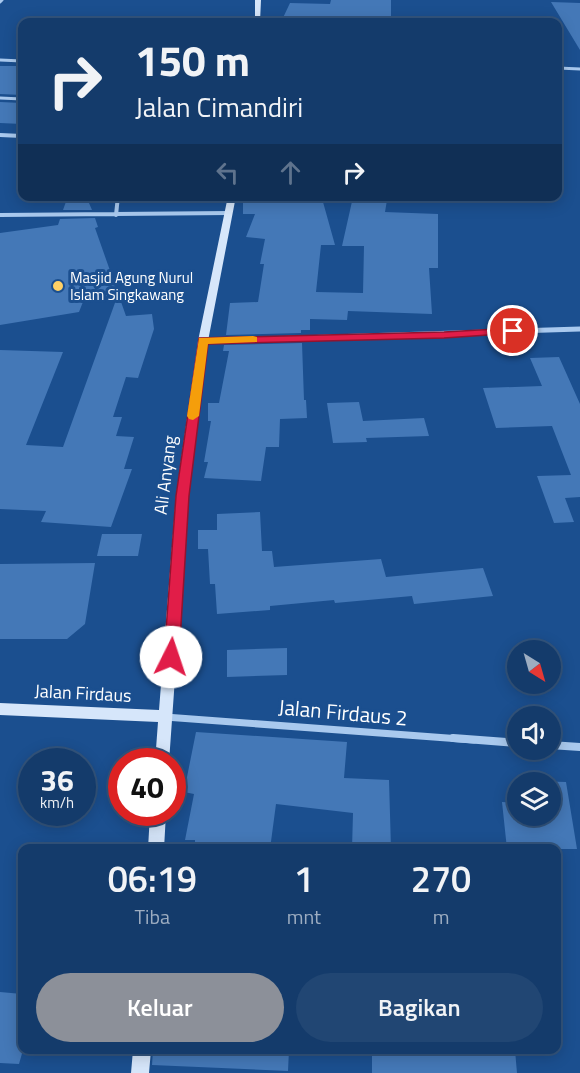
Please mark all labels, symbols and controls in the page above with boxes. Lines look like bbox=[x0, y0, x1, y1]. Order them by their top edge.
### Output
text: 150 m bbox=[135, 28, 250, 92]
icon: right bbox=[36, 42, 114, 120]
text: Jalan Cimandiri bbox=[135, 86, 303, 127]
icon: left bbox=[211, 156, 244, 189]
icon: ahead bbox=[274, 156, 307, 189]
icon: right bbox=[337, 156, 370, 189]
place label: Masjid Agung Nurul Islam Singkawang bbox=[70, 266, 193, 306]
marker: Masjid Agung Nurul Islam Singkawang bbox=[51, 279, 65, 293]
pin bbox=[487, 305, 538, 356]
icon: arrive bbox=[496, 314, 529, 347]
street label: Ali Anyang bbox=[147, 434, 183, 516]
position arrow bbox=[139, 625, 203, 689]
north arrow bbox=[507, 640, 561, 694]
map controls bbox=[507, 640, 561, 826]
street label: Jalan Firdaus bbox=[34, 677, 132, 709]
street label: Jalan Firdaus 2 bbox=[277, 690, 409, 734]
button: sound bbox=[507, 706, 561, 760]
speed limit sign: 40 bbox=[108, 748, 186, 826]
text: 36 bbox=[40, 757, 74, 803]
button: layers bbox=[507, 772, 561, 826]
text: km/h bbox=[40, 791, 74, 814]
text: 06:19 bbox=[108, 851, 197, 906]
text: 1 bbox=[294, 851, 314, 906]
text: 270 bbox=[411, 851, 471, 906]
text: Tiba bbox=[135, 901, 170, 932]
text: mnt bbox=[287, 901, 321, 932]
text: m bbox=[433, 901, 449, 932]
button: Keluar bbox=[36, 973, 284, 1042]
button: Bagikan bbox=[296, 973, 543, 1042]

